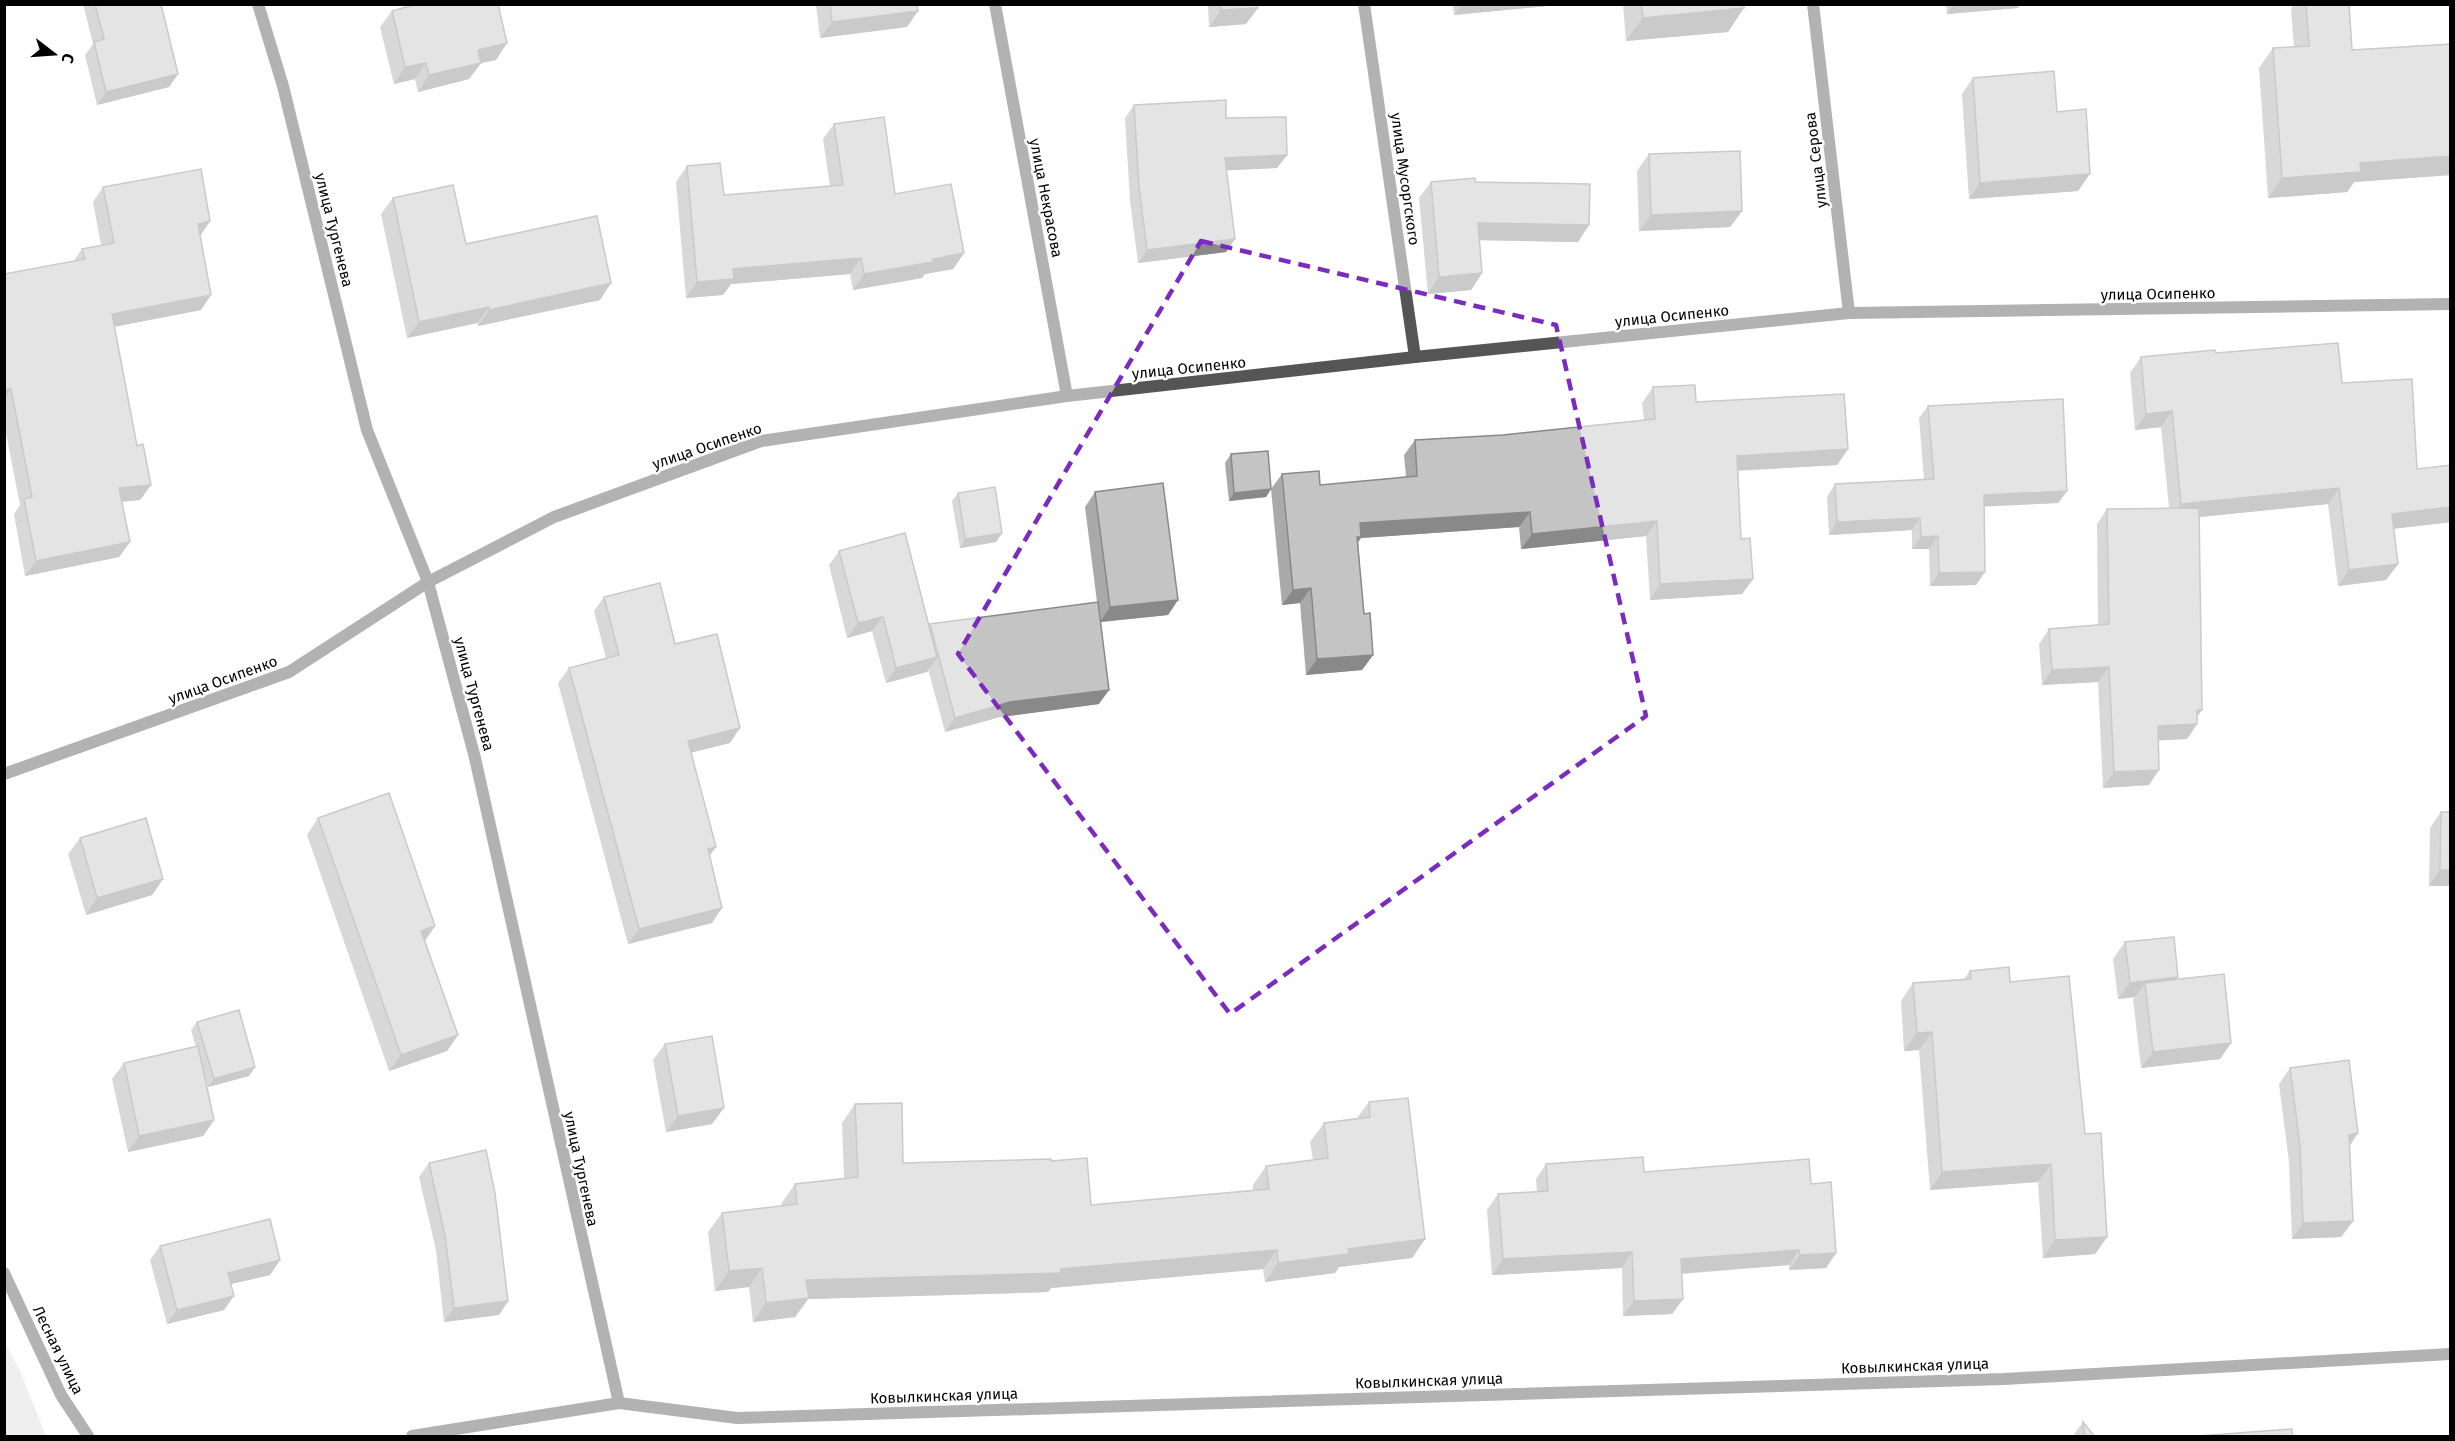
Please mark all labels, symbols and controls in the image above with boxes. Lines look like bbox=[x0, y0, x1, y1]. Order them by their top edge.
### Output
north arrow bbox=[24, 24, 84, 84]
text: С bbox=[57, 51, 78, 66]
street label: улица Серова bbox=[1801, 111, 1831, 209]
street label: улица Мусоргского bbox=[1387, 112, 1423, 246]
street label: улица Некрасова bbox=[1026, 137, 1066, 259]
street label: улица Тургенева bbox=[311, 171, 357, 289]
street label: улица Осипенко bbox=[2101, 284, 2215, 304]
street label: улица Осипенко bbox=[1614, 301, 1730, 331]
street label: улица Осипенко bbox=[1131, 353, 1247, 383]
street label: улица Осипенко bbox=[650, 419, 764, 473]
street label: улица Тургенева bbox=[450, 635, 498, 753]
street label: улица Осипенко bbox=[166, 652, 280, 708]
street label: улица Тургенева bbox=[560, 1110, 602, 1228]
street label: Лесная улица bbox=[29, 1303, 87, 1397]
street label: Ковылкинская улица bbox=[1841, 1354, 1989, 1378]
street label: Ковылкинская улица bbox=[1355, 1369, 1503, 1393]
street label: Ковылкинская улица bbox=[870, 1384, 1018, 1408]

